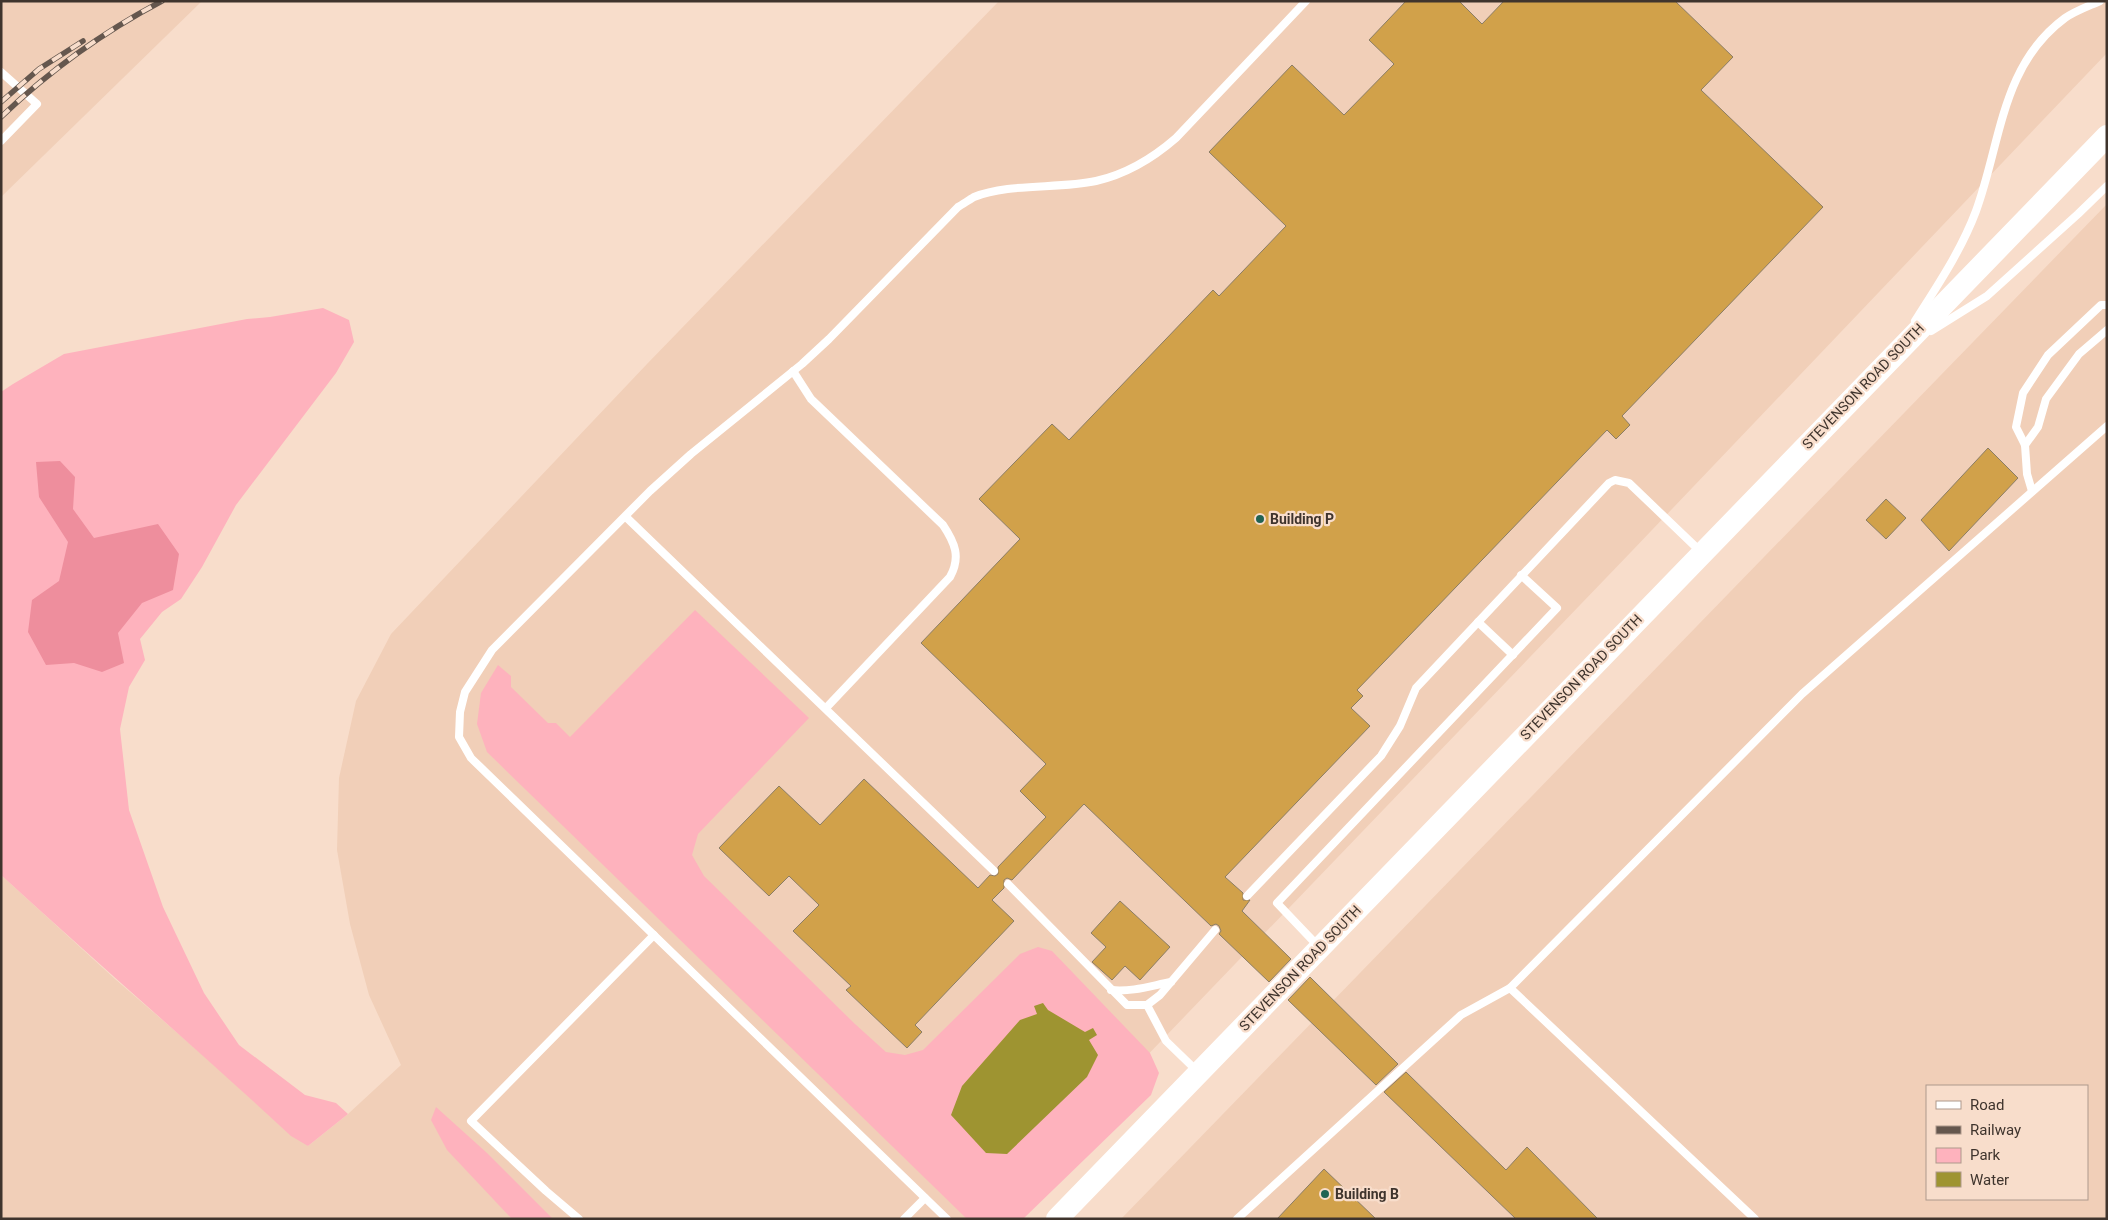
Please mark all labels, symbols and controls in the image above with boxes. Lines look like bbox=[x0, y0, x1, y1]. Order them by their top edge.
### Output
street label: STEVENSON ROAD SOUTH bbox=[1799, 320, 1927, 452]
place label: Building P bbox=[1270, 511, 1334, 527]
marker: Building P bbox=[1254, 513, 1266, 525]
street label: STEVENSON ROAD SOUTH bbox=[1517, 611, 1645, 743]
street label: STEVENSON ROAD SOUTH bbox=[1236, 902, 1364, 1034]
legend bbox=[1926, 1085, 2088, 1200]
text: Road bbox=[1970, 1096, 2004, 1114]
text: Railway bbox=[1970, 1121, 2021, 1139]
text: Park bbox=[1970, 1146, 2001, 1164]
text: Water bbox=[1970, 1171, 2009, 1189]
place label: Building B bbox=[1335, 1186, 1399, 1202]
marker: Building B bbox=[1319, 1188, 1331, 1200]

